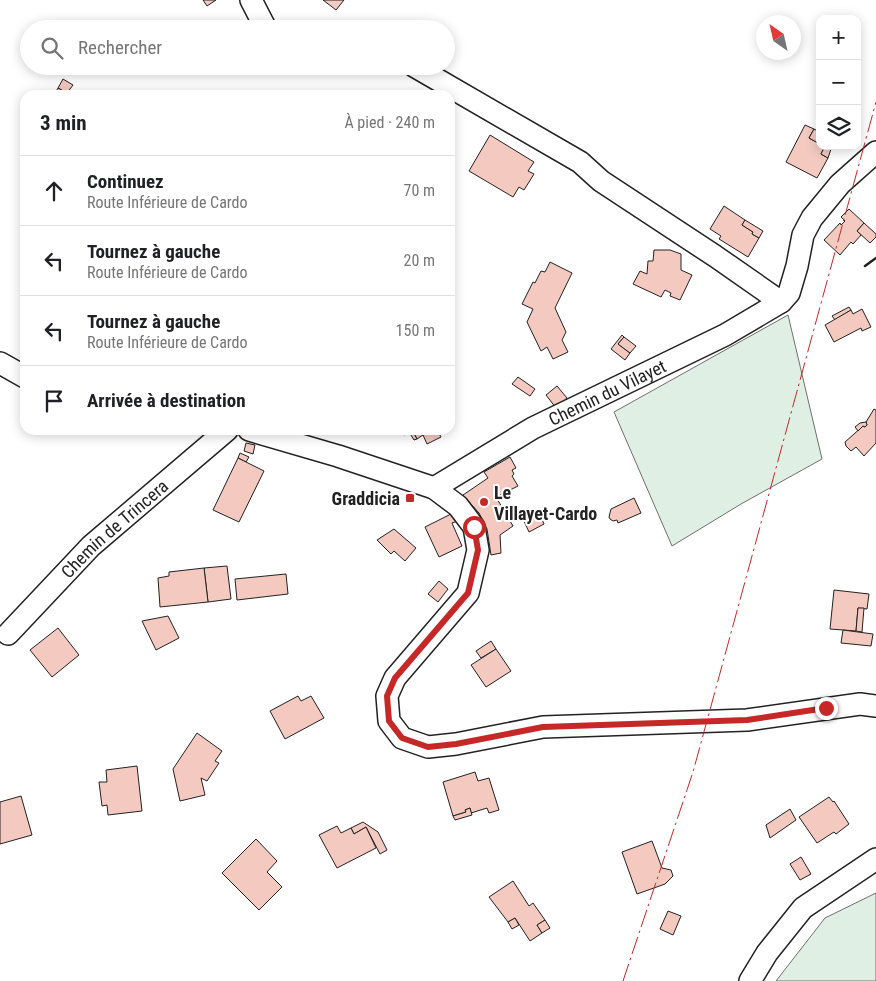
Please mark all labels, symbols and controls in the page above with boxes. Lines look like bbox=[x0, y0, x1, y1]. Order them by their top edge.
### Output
north arrow bbox=[756, 15, 801, 60]
map controls bbox=[816, 15, 861, 150]
button: + bbox=[816, 15, 861, 60]
search box bbox=[20, 20, 455, 75]
icon: search bbox=[38, 34, 66, 62]
text: Rechercher bbox=[78, 36, 162, 59]
button: − bbox=[816, 60, 861, 105]
button: layers bbox=[816, 105, 861, 150]
text: 3 min bbox=[40, 111, 87, 135]
text: À pied · 240 m bbox=[344, 113, 435, 132]
text: Continuez bbox=[87, 170, 164, 193]
icon: ahead bbox=[40, 177, 68, 205]
text: 70 m bbox=[403, 181, 435, 200]
text: Route Inférieure de Cardo bbox=[87, 193, 248, 212]
text: Tournez à gauche bbox=[87, 240, 220, 263]
icon: left bbox=[40, 247, 68, 275]
text: 20 m bbox=[403, 251, 435, 270]
text: Route Inférieure de Cardo bbox=[87, 263, 248, 282]
text: Tournez à gauche bbox=[87, 310, 220, 333]
icon: left bbox=[40, 317, 68, 345]
text: 150 m bbox=[396, 321, 435, 340]
text: Route Inférieure de Cardo bbox=[87, 333, 248, 352]
street label: Chemin du Vilayet bbox=[545, 355, 669, 429]
icon: arrive bbox=[40, 387, 68, 415]
text: Arrivée à destination bbox=[87, 389, 246, 412]
street label: Chemin de Trincera bbox=[56, 475, 172, 582]
place label: Le Villayet-Cardo bbox=[494, 482, 597, 524]
place label: Graddicia bbox=[332, 488, 400, 509]
marker: Graddicia bbox=[404, 492, 416, 504]
marker: Le Villayet-Cardo bbox=[478, 496, 490, 508]
route start bbox=[463, 516, 486, 539]
route end bbox=[815, 697, 838, 720]

